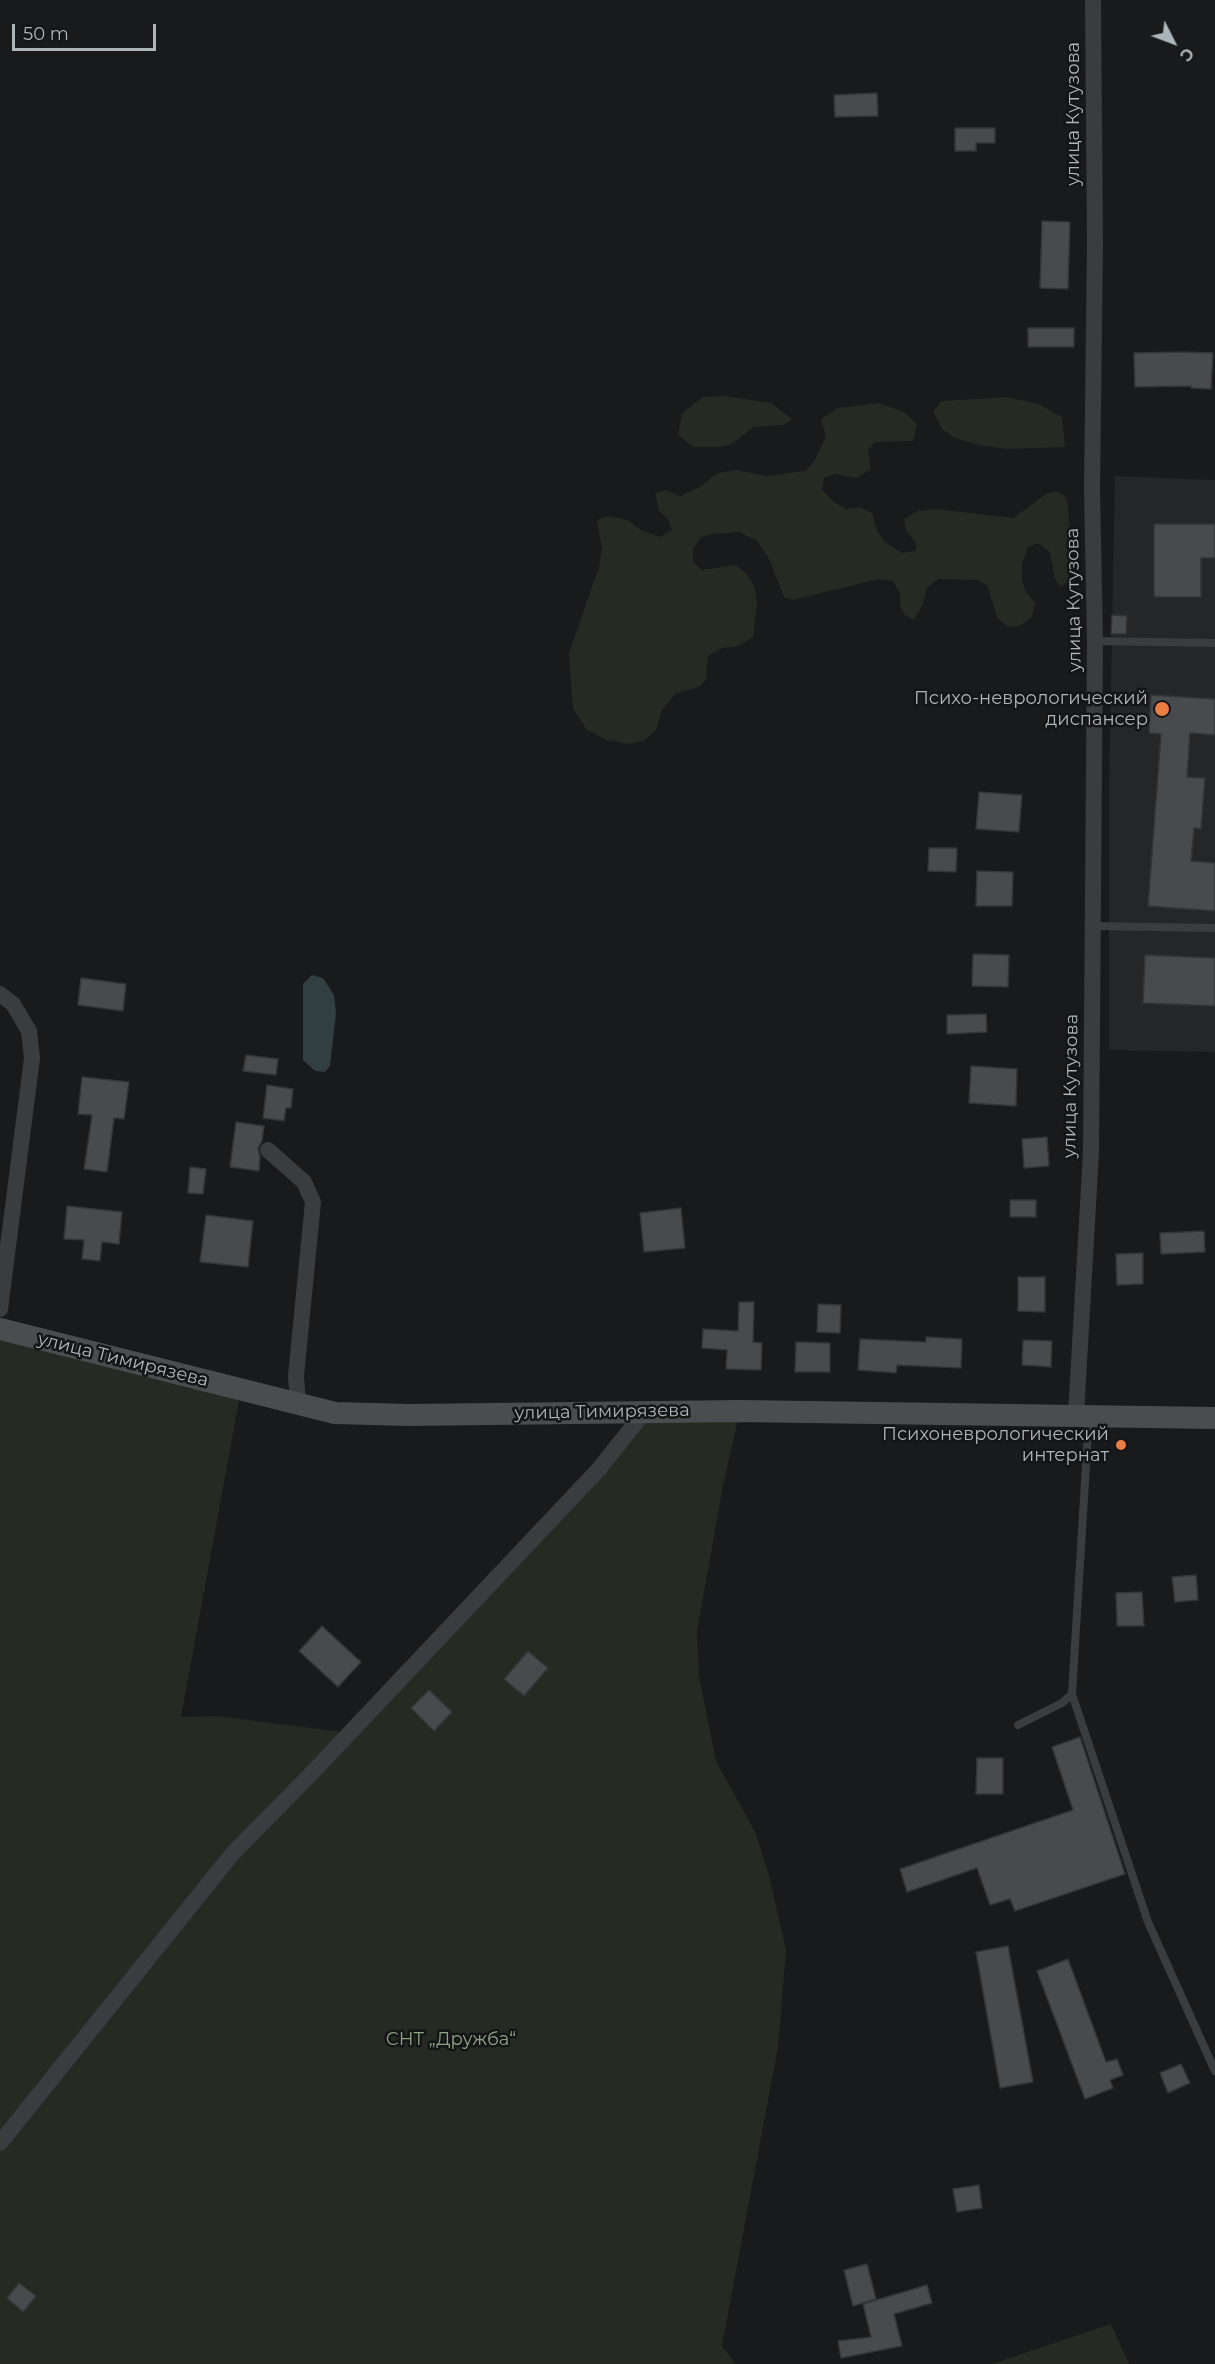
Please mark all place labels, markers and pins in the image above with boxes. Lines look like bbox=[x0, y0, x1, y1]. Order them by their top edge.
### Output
place label: Психо-неврологический диспансер bbox=[914, 688, 1148, 730]
marker: Психо-неврологический диспансер bbox=[1153, 700, 1171, 718]
place label: Психоневрологический интернат bbox=[882, 1424, 1109, 1466]
marker: Психоневрологический интернат bbox=[1114, 1438, 1128, 1452]

